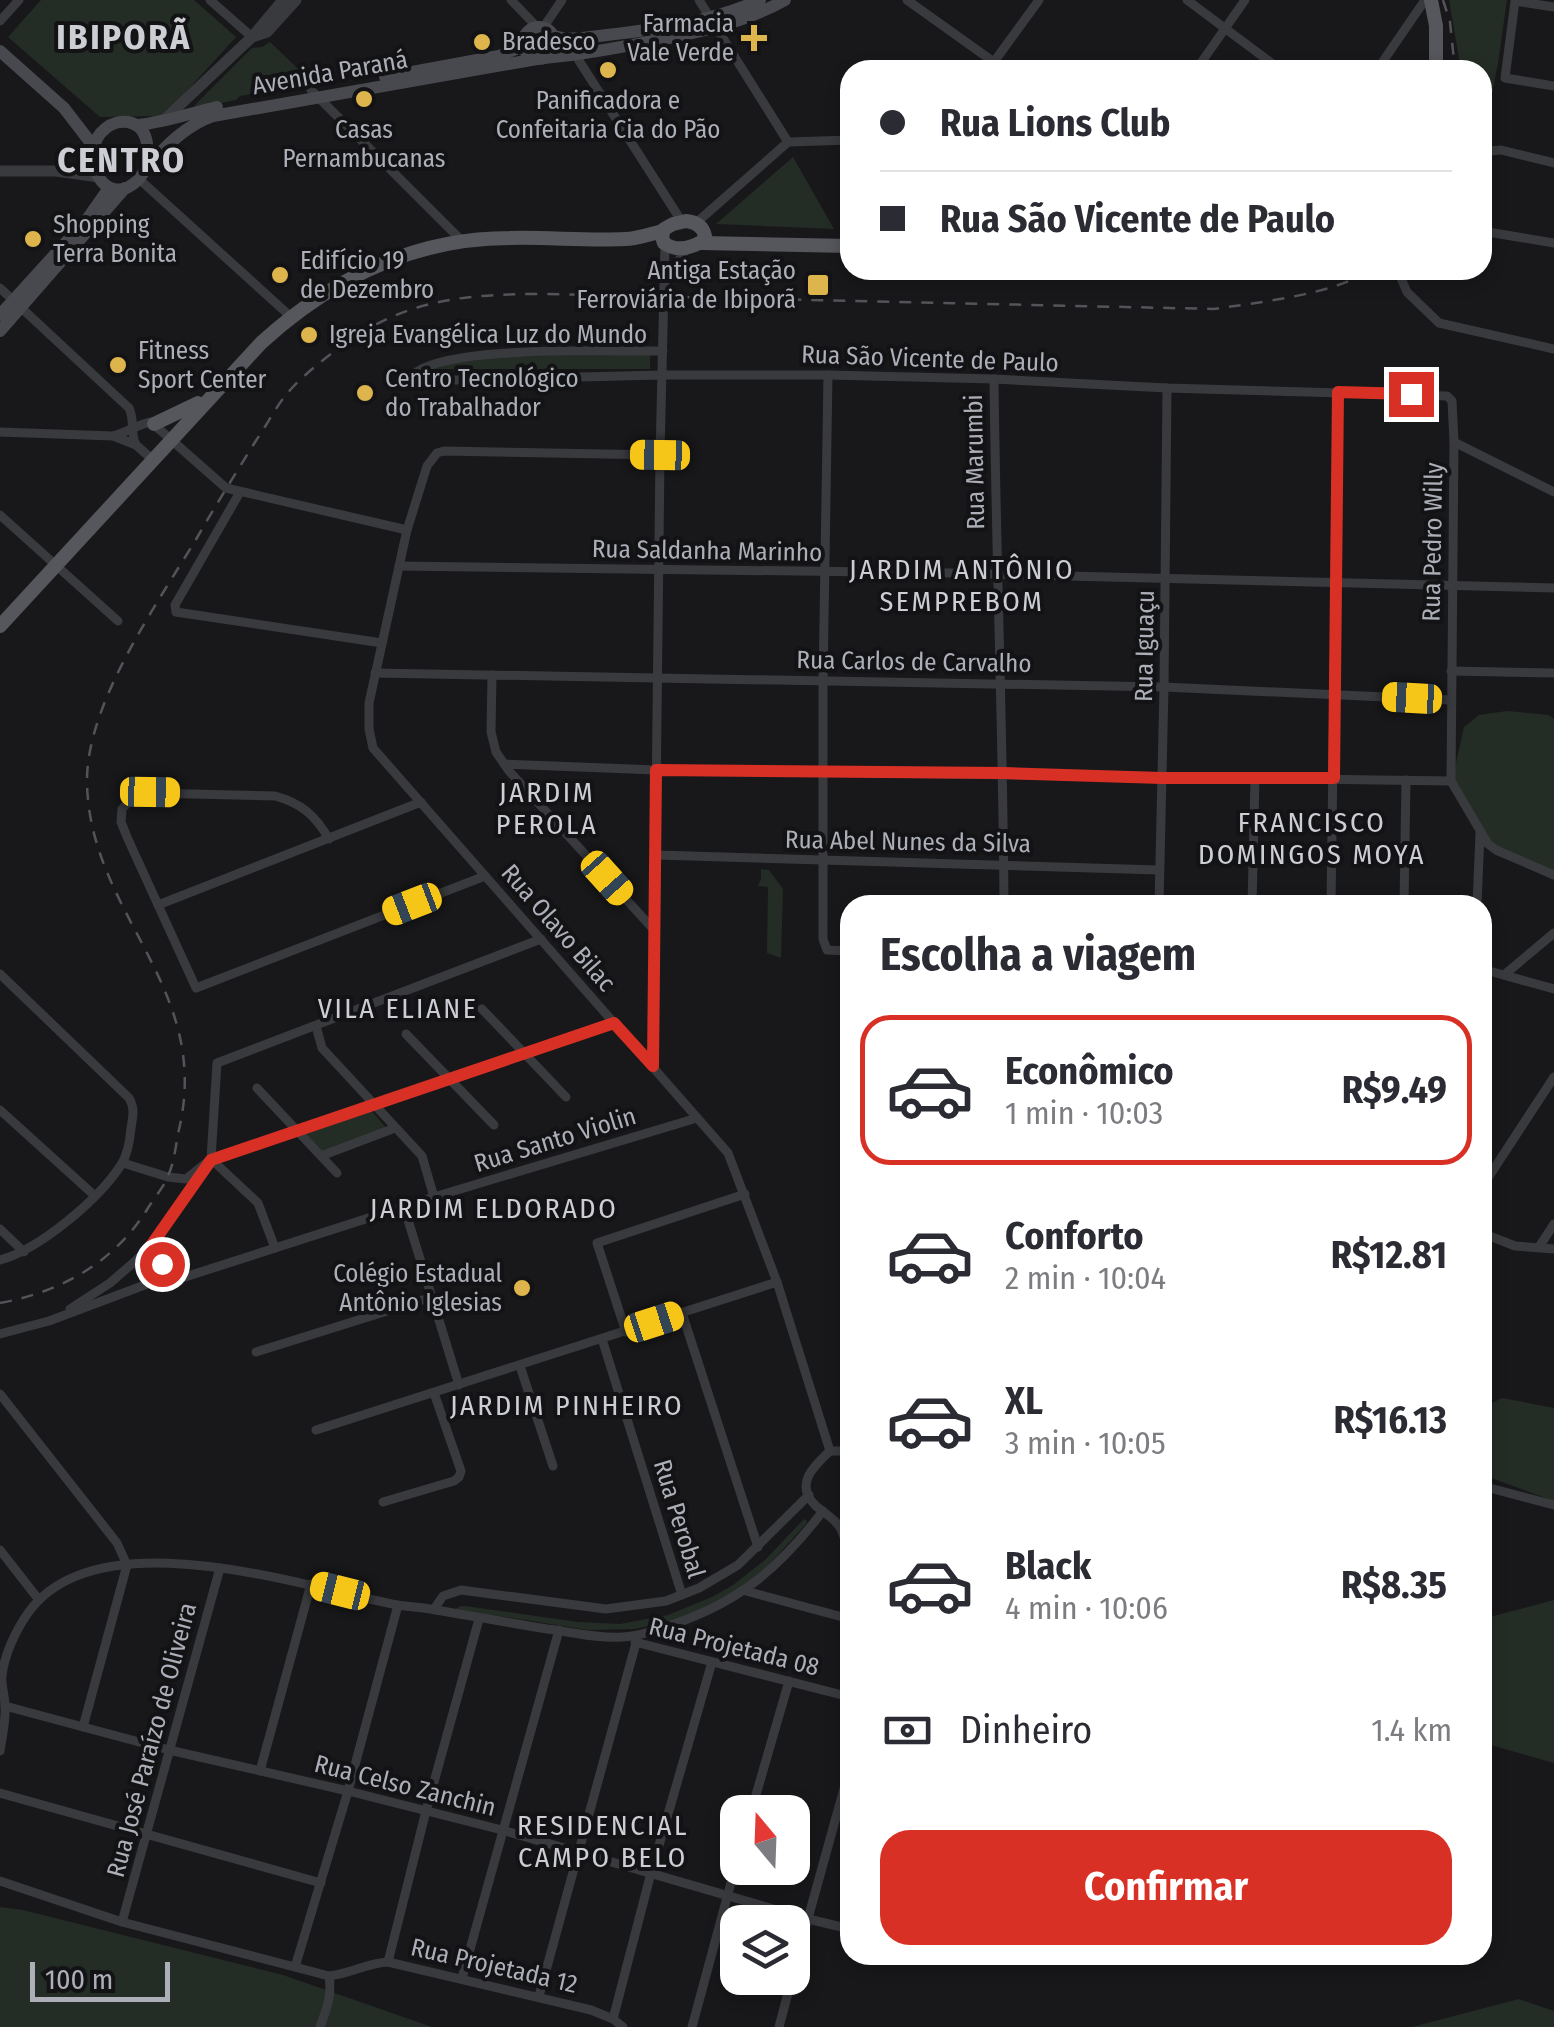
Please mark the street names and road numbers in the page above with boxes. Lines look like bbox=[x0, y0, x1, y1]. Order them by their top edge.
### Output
street label: Avenida Paraná bbox=[250, 45, 410, 101]
street label: Rua São Vicente de Paulo bbox=[801, 340, 1059, 378]
street label: Rua Marumbi bbox=[959, 394, 991, 530]
street label: Rua Pedro Willy bbox=[1417, 462, 1449, 622]
street label: Rua Saldanha Marinho bbox=[592, 534, 822, 568]
street label: Rua Iguaçu bbox=[1129, 590, 1161, 702]
street label: Rua Carlos de Carvalho bbox=[796, 645, 1032, 679]
street label: Rua Abel Nunes da Silva bbox=[785, 825, 1031, 859]
street label: Rua Olavo Bilac bbox=[495, 858, 621, 998]
street label: Rua Santo Violin bbox=[470, 1101, 640, 1179]
street label: Rua Perobal bbox=[647, 1456, 711, 1582]
street label: Rua José Paraízo de Oliveira bbox=[101, 1599, 203, 1881]
street label: Rua Projetada 08 bbox=[646, 1611, 822, 1683]
street label: Rua Celso Zanchin bbox=[311, 1749, 499, 1823]
street label: Rua Projetada 12 bbox=[408, 1932, 580, 2000]

